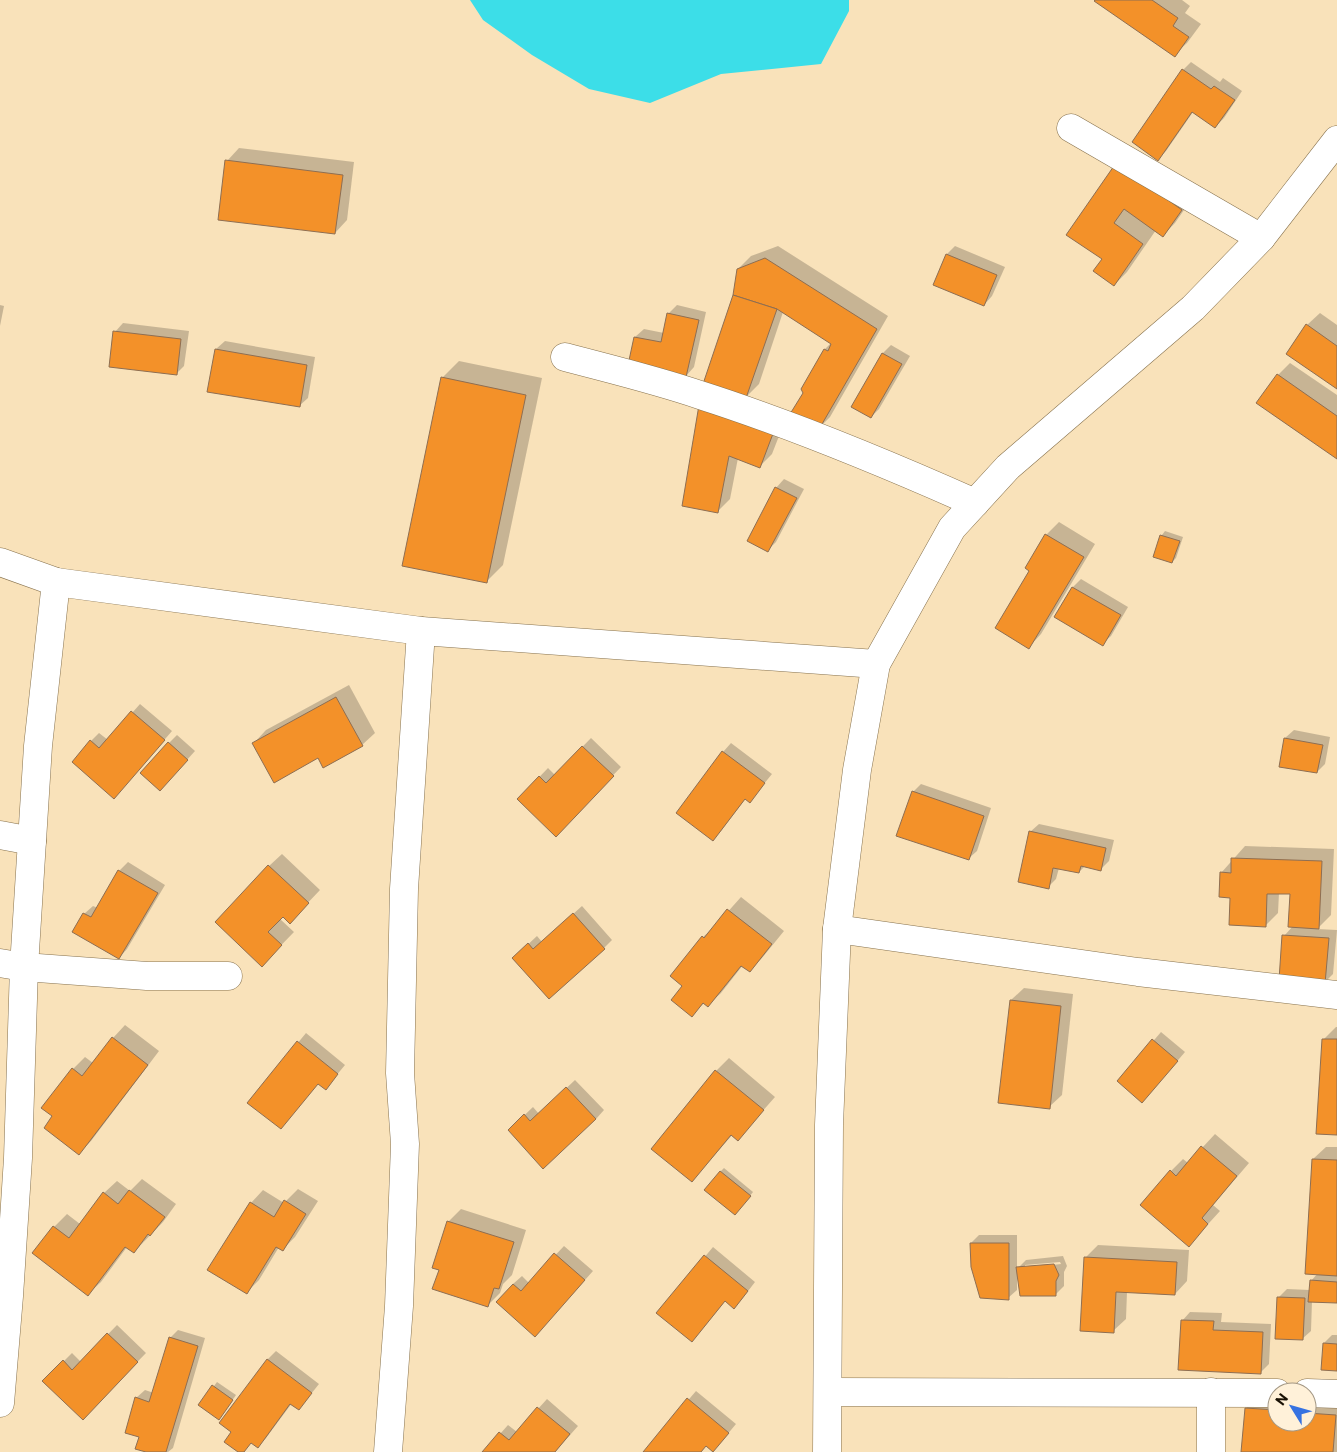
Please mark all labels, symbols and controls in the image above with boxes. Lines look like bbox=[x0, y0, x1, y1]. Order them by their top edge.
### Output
north arrow bbox=[1267, 1382, 1317, 1432]
text: N bbox=[1271, 1390, 1291, 1408]

